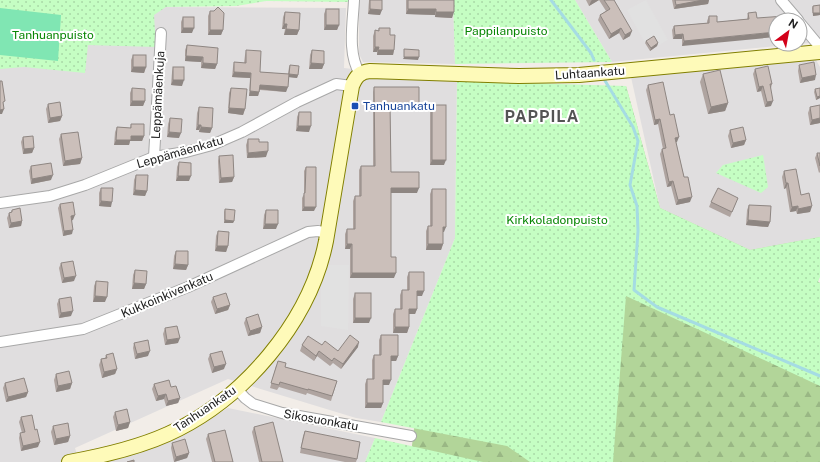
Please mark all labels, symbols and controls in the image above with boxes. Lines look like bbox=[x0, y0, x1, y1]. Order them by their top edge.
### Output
north arrow bbox=[768, 12, 808, 52]
text: N bbox=[786, 16, 800, 31]
park label: Pappilanpuisto bbox=[464, 24, 548, 38]
park label: Tanhuanpuisto bbox=[12, 28, 94, 42]
street label: Leppämäenkuja bbox=[149, 50, 167, 140]
street label: Luhtaankatu bbox=[555, 64, 625, 82]
place label: Tanhuankatu bbox=[363, 99, 435, 113]
marker: Tanhuankatu bbox=[350, 101, 360, 111]
district label: PAPPILA bbox=[505, 107, 579, 126]
street label: Leppämäenkatu bbox=[135, 133, 225, 171]
park label: Kirkkoladonpuisto bbox=[506, 213, 608, 227]
street label: Kukkoinkivenkatu bbox=[119, 269, 215, 321]
street label: Tanhuankatu bbox=[171, 383, 239, 435]
street label: Sikosuonkatu bbox=[283, 407, 359, 433]

